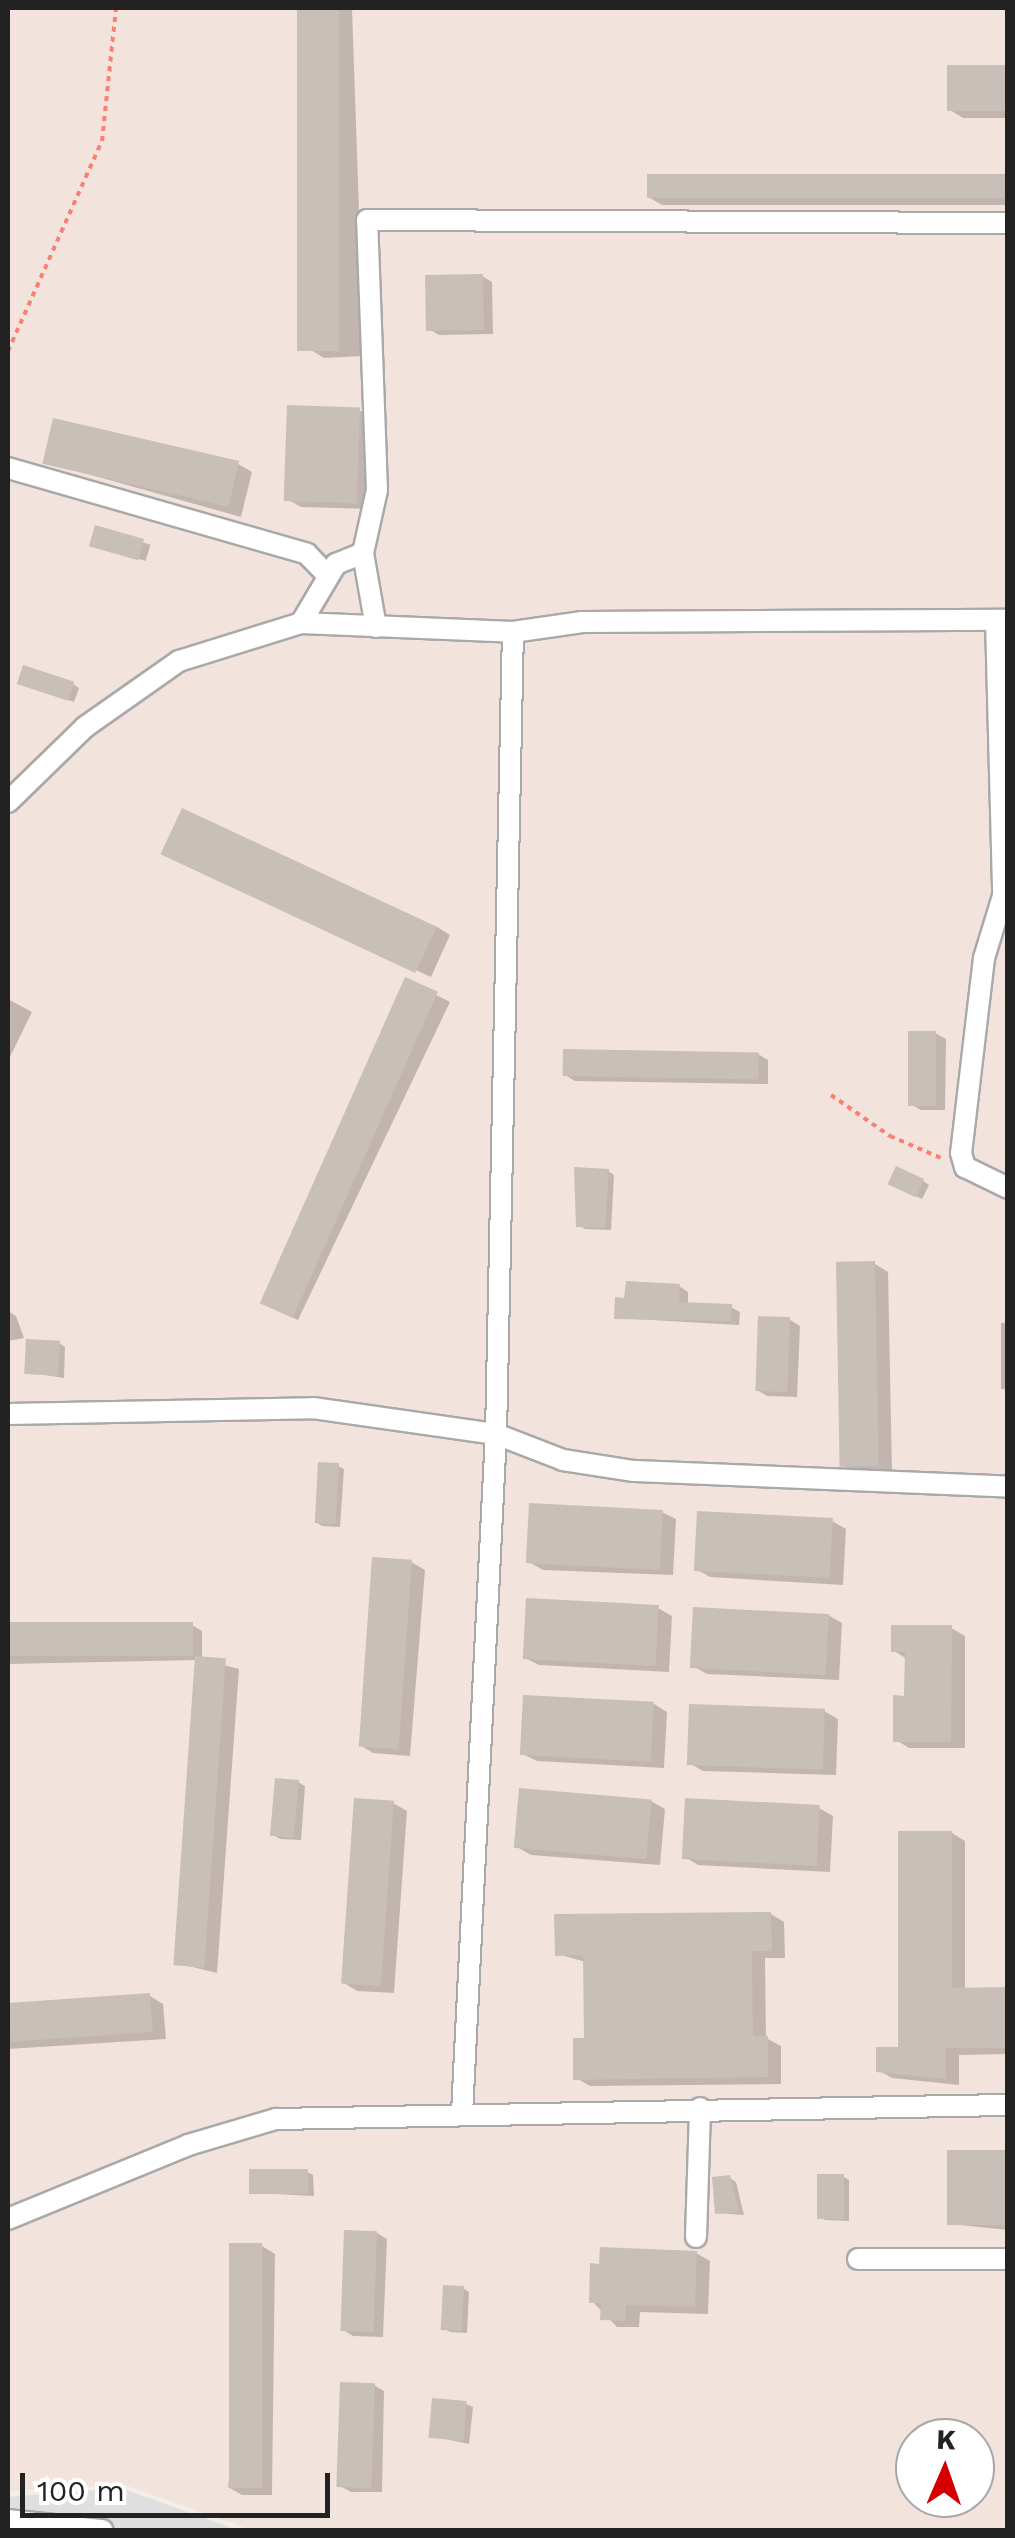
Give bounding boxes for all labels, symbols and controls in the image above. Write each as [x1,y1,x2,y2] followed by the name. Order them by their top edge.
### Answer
[895,2418,995,2518] north arrow
[936,2423,956,2456] text: K
[25,2453,335,2515] scale bar
[37,2473,125,2508] text: 100 m

